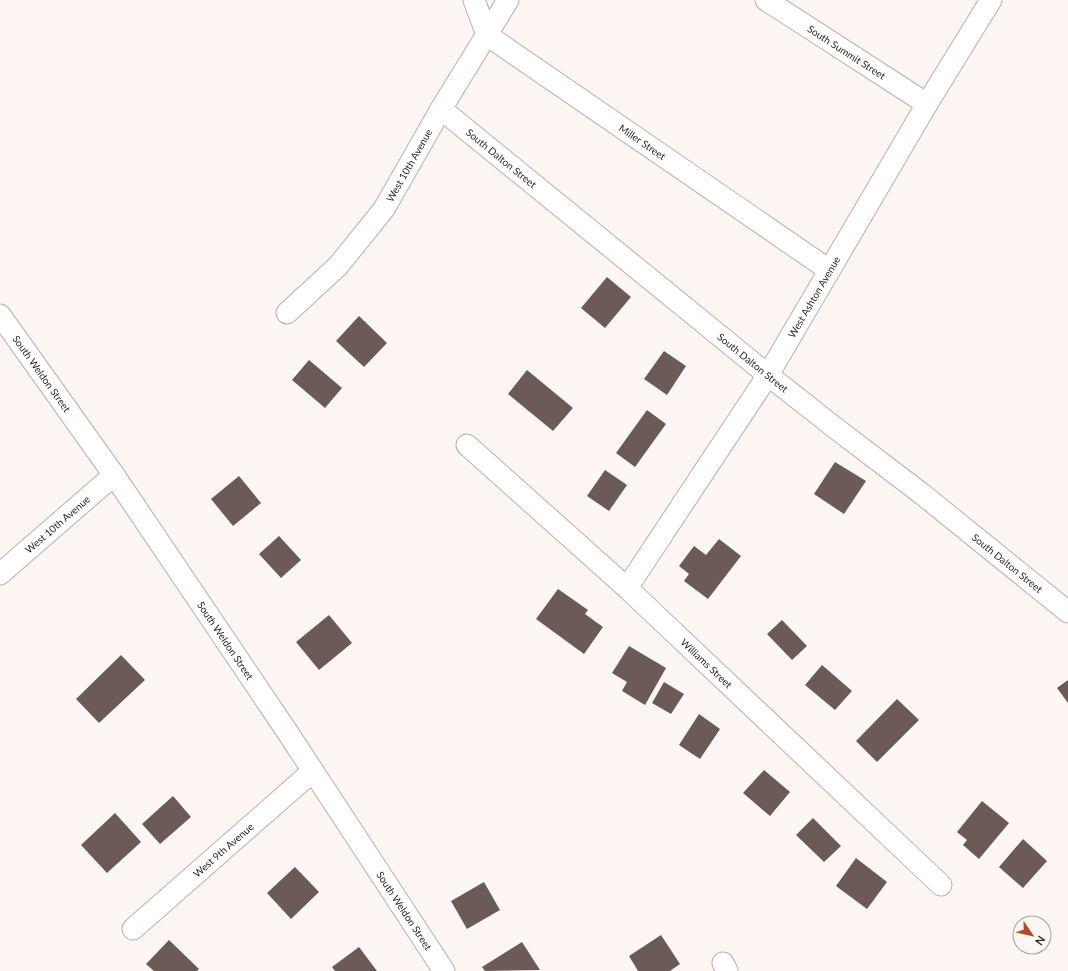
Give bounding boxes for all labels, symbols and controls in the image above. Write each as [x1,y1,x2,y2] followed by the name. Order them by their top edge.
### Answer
[805,22,888,82] street label: South Summit Street
[617,122,668,162] street label: Miller Street
[464,126,539,191] street label: South Dalton Street
[384,127,434,204] street label: West 10th Avenue
[785,254,842,340] street label: West Ashton Avenue
[715,331,791,395] street label: South Dalton Street
[10,333,73,415] street label: South Weldon Street
[23,493,92,556] street label: West 10th Avenue
[970,531,1045,595] street label: South Dalton Street
[195,599,256,682] street label: South Weldon Street
[678,636,735,691] street label: Williams Street
[191,820,256,879] street label: West 9th Avenue
[374,869,435,953] street label: South Weldon Street
[1012,915,1052,955] north arrow
[1033,934,1048,948] text: N

